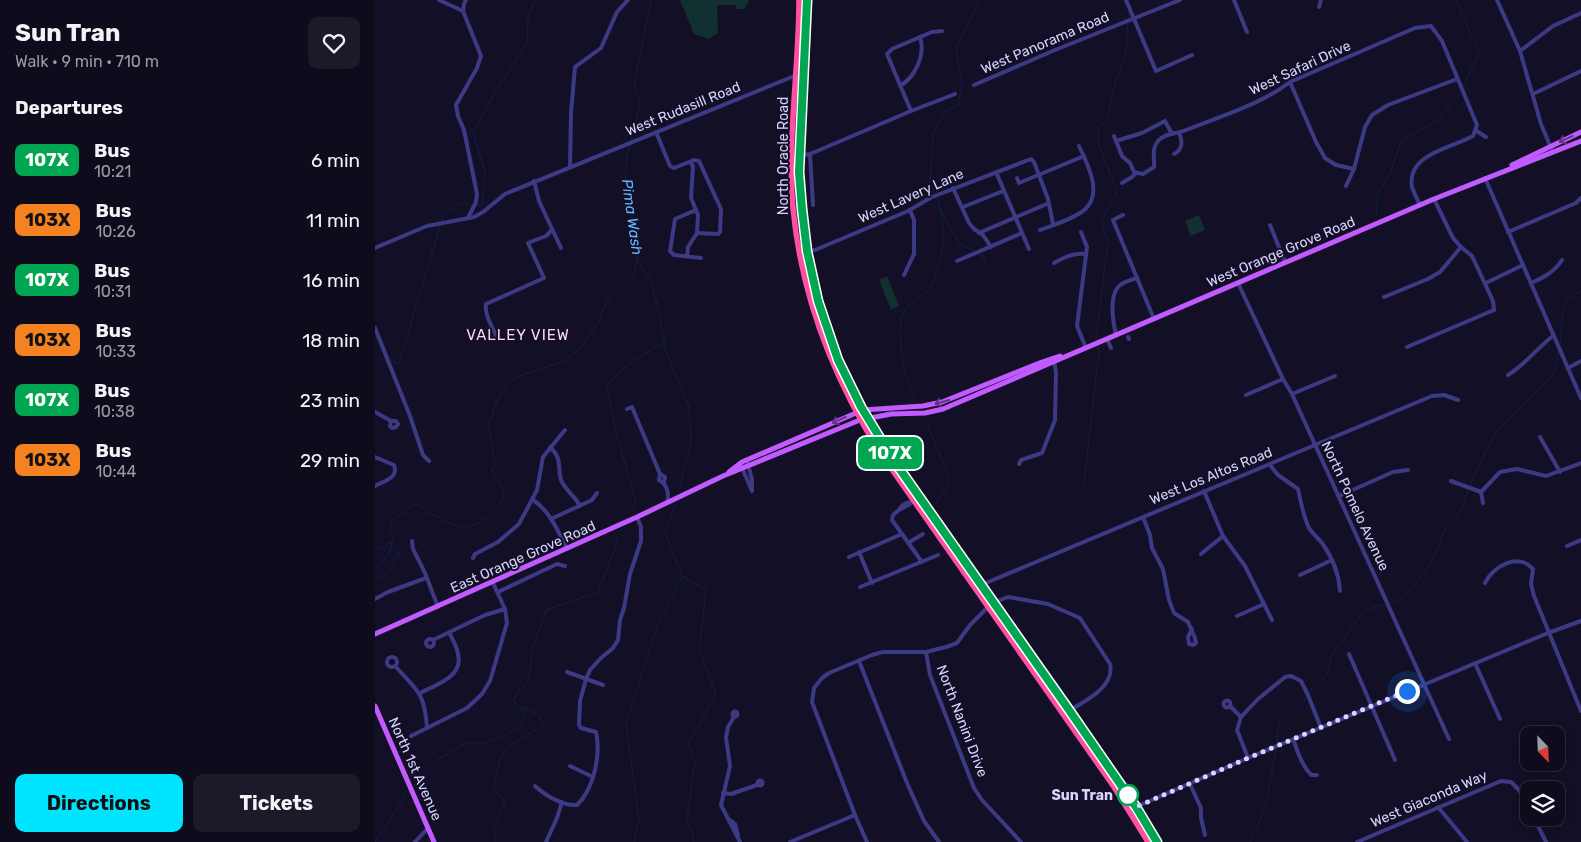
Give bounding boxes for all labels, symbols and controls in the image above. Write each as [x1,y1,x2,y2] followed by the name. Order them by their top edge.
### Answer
[978,8,1112,78] street label: West Panorama Road
[308,17,360,69] button: heart
[15,19,120,47] text: Sun Tran
[1247,37,1354,99] street label: West Safari Drive
[15,52,159,71] text: Walk · 9 min · 710 m
[623,78,743,140] street label: West Rudasill Road
[15,96,123,119] text: Departures
[775,97,792,215] street label: North Oracle Road
[1559,135,1574,144] one-way arrow
[94,139,130,162] text: Bus
[25,149,69,171] text: 107X
[311,149,360,172] text: 6 min
[94,162,131,181] text: 10:21
[856,165,967,227] street label: West Lavery Lane
[618,178,646,256] water label: Pima Wash
[95,199,132,222] text: Bus
[25,209,70,231] text: 103X
[306,209,360,232] text: 11 min
[1204,213,1358,291] street label: West Orange Grove Road
[95,222,136,241] text: 10:26
[94,259,130,282] text: Bus
[25,269,69,291] text: 107X
[303,269,360,292] text: 16 min
[94,282,131,301] text: 10:31
[95,319,132,342] text: Bus
[466,326,570,344] district label: VALLEY VIEW
[25,329,70,351] text: 103X
[302,329,360,352] text: 18 min
[95,342,136,361] text: 10:33
[94,379,130,402] text: Bus
[25,389,69,411] text: 107X
[300,389,360,412] text: 23 min
[934,397,950,407] one-way arrow
[94,402,135,421] text: 10:38
[832,416,847,426] one-way arrow
[855,437,925,469] line badge: 107X
[1317,438,1393,574] street label: North Pomelo Avenue
[95,439,132,462] text: Bus
[868,442,912,464] text: 107X
[1147,444,1275,508] street label: West Los Altos Road
[25,449,70,471] text: 103X
[300,449,360,472] text: 29 min
[95,462,136,481] text: 10:44
[448,517,598,597] street label: East Orange Grove Road
[933,662,991,780] street label: North Nanini Drive
[1395,679,1420,704] your location
[385,715,445,823] street label: North 1st Avenue
[1520,726,1565,771] north arrow
[1520,726,1565,826] map controls
[1368,767,1490,831] street label: West Giaconda Way
[15,774,183,832] button: Directions
[193,774,360,832] button: Tickets
[1520,781,1565,826] button: layers
[1117,784,1139,806] marker: Sun Tran
[1051,787,1113,804] place label: Sun Tran

